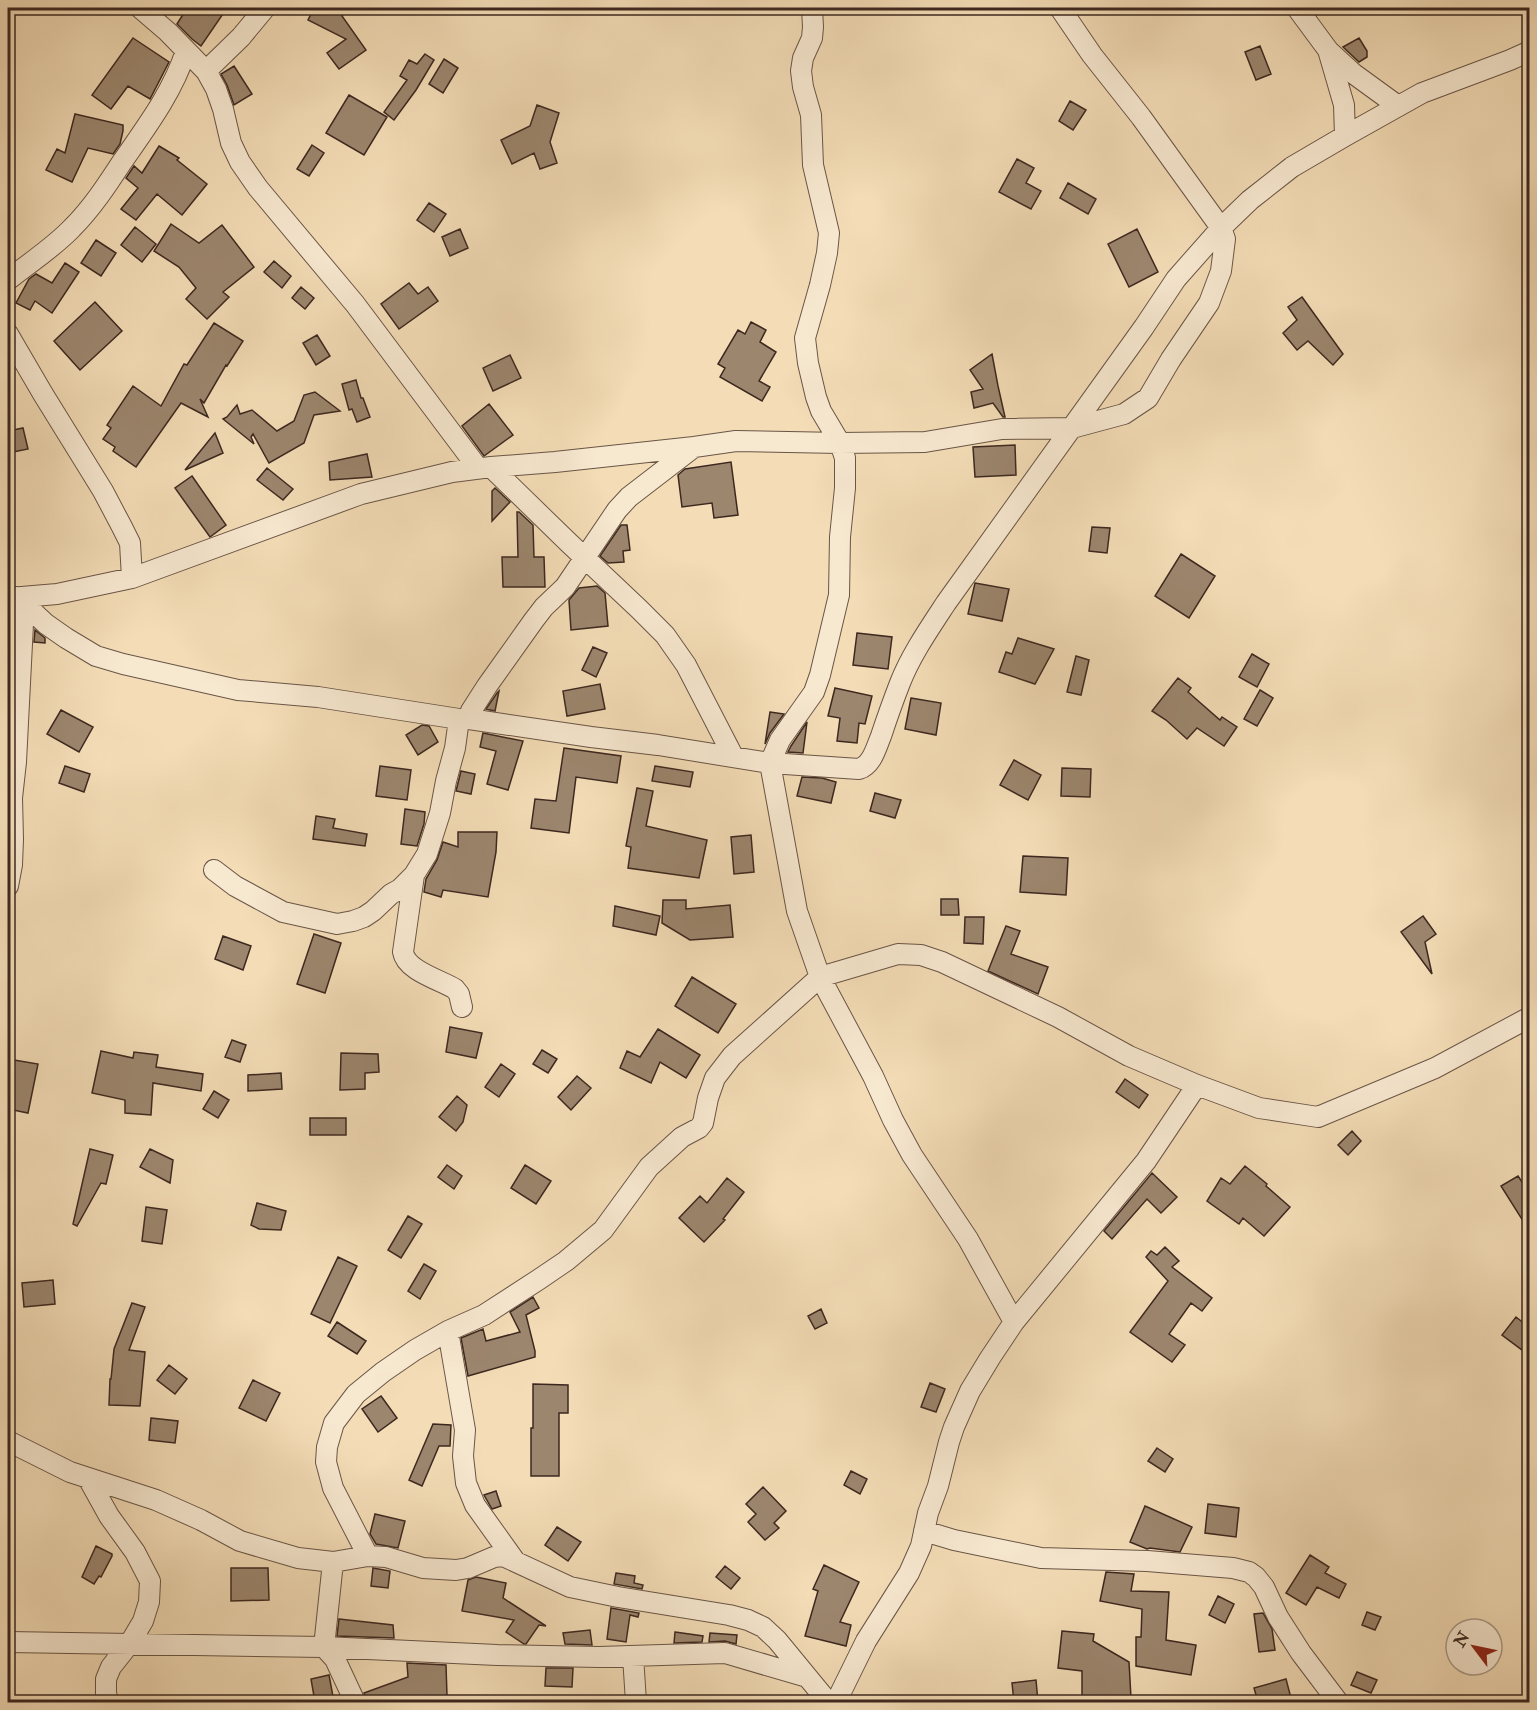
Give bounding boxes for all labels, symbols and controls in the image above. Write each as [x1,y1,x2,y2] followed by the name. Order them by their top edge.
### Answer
[1444,1617,1504,1677] north arrow
[1449,1628,1475,1652] text: N

